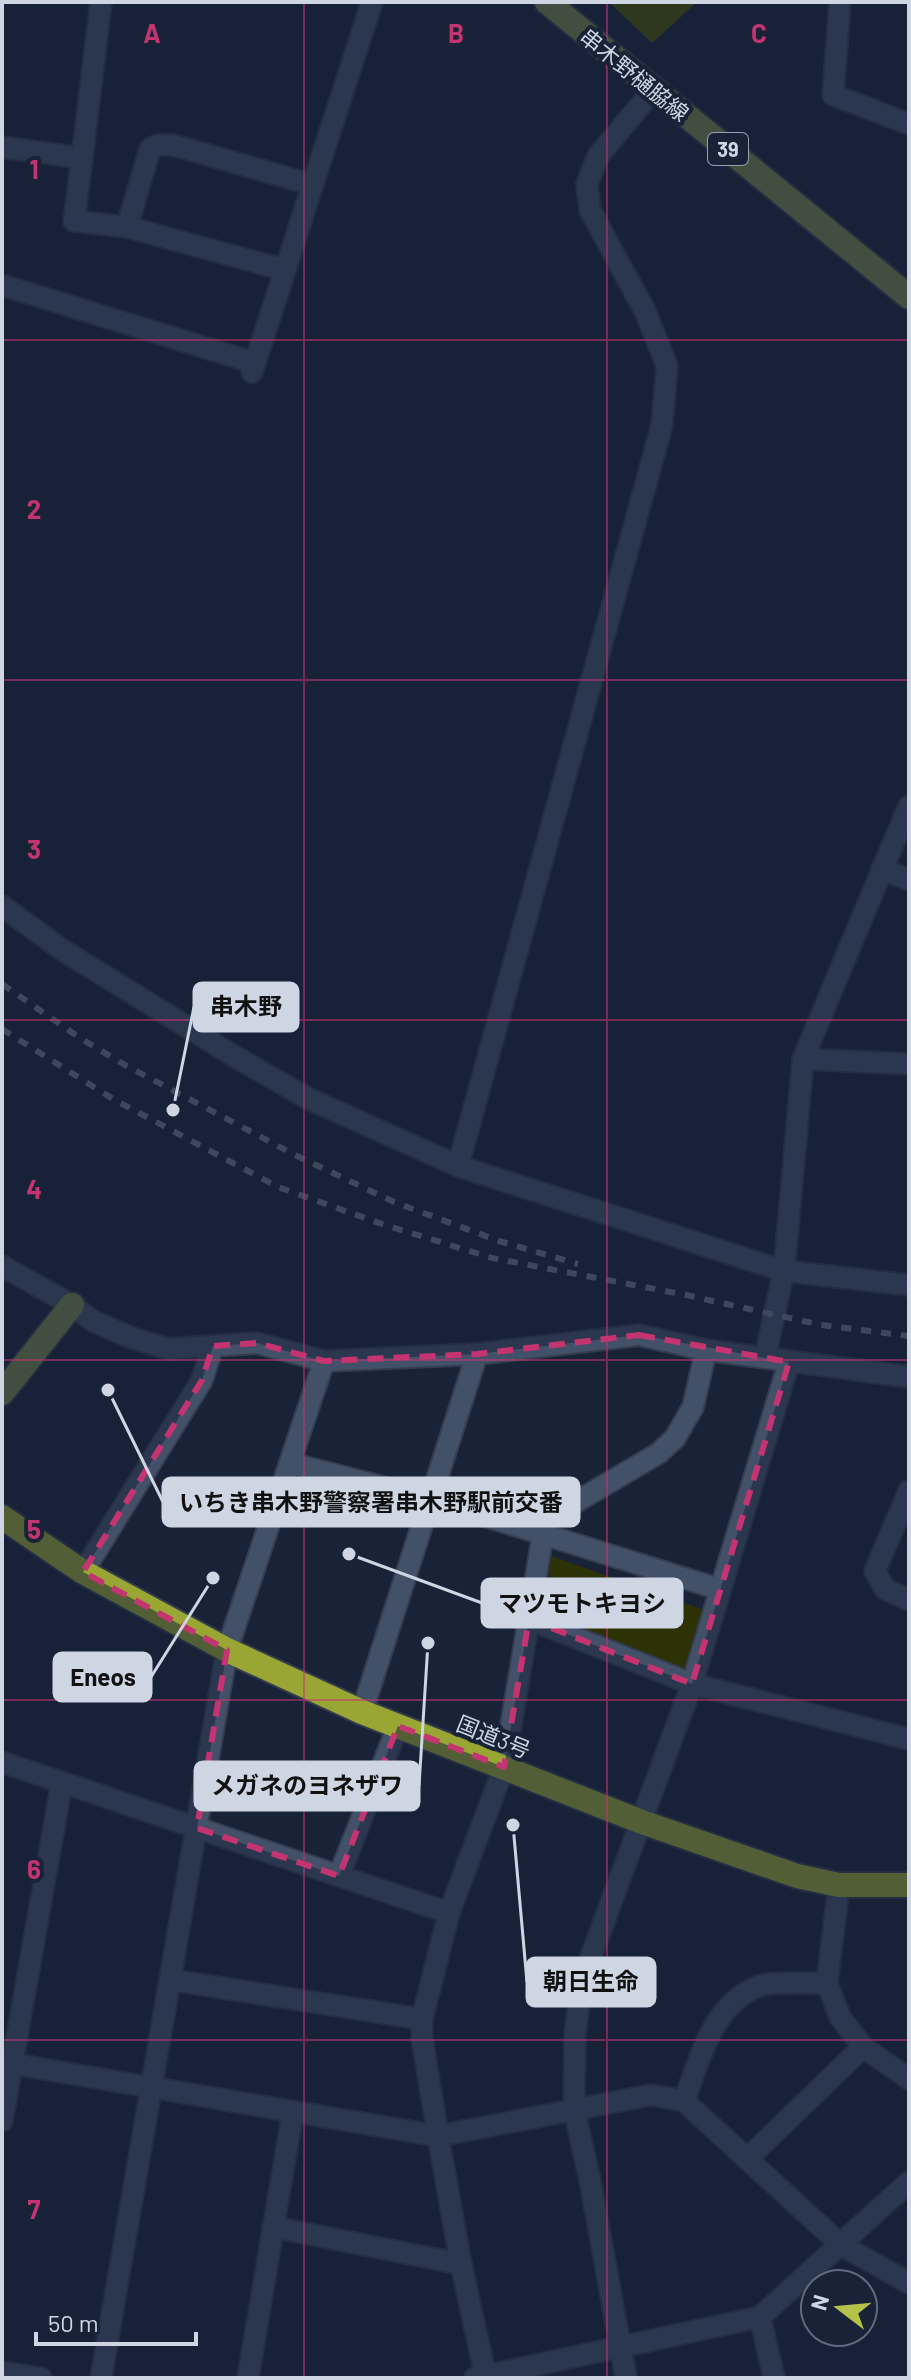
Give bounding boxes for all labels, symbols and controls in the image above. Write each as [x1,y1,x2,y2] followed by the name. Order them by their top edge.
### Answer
[143,17,161,48] text: A
[448,17,464,48] text: B
[751,17,767,48] text: C
[576,22,694,126] street label: 串木野樋脇線
[708,133,748,165] road number: 39
[29,153,39,184] text: 1
[27,493,41,524] text: 2
[27,833,41,864] text: 3
[194,983,298,1031] callout: 串木野
[210,991,282,1020] text: 串木野
[26,1173,42,1204] text: 4
[163,1478,579,1526] callout: いちき串木野警察署串木野駅前交番
[179,1487,563,1516] text: いちき串木野警察署串木野駅前交番
[27,1513,41,1544] text: 5
[482,1579,682,1627] callout: マツモトキヨシ
[498,1588,666,1617] text: マツモトキヨシ
[54,1653,151,1701] callout: Eneos
[70,1662,136,1691] text: Eneos
[453,1709,535,1763] street label: 国道3号
[195,1762,419,1810] callout: メガネのヨネザワ
[211,1770,403,1799] text: メガネのヨネザワ
[27,1853,41,1884] text: 6
[527,1958,655,2006] callout: 朝日生命
[543,1966,639,1995] text: 朝日生命
[28,2193,41,2224] text: 7
[799,2268,879,2348] north arrow
[804,2292,833,2313] text: N
[36,2296,196,2346] scale bar
[48,2308,99,2337] text: 50 m

